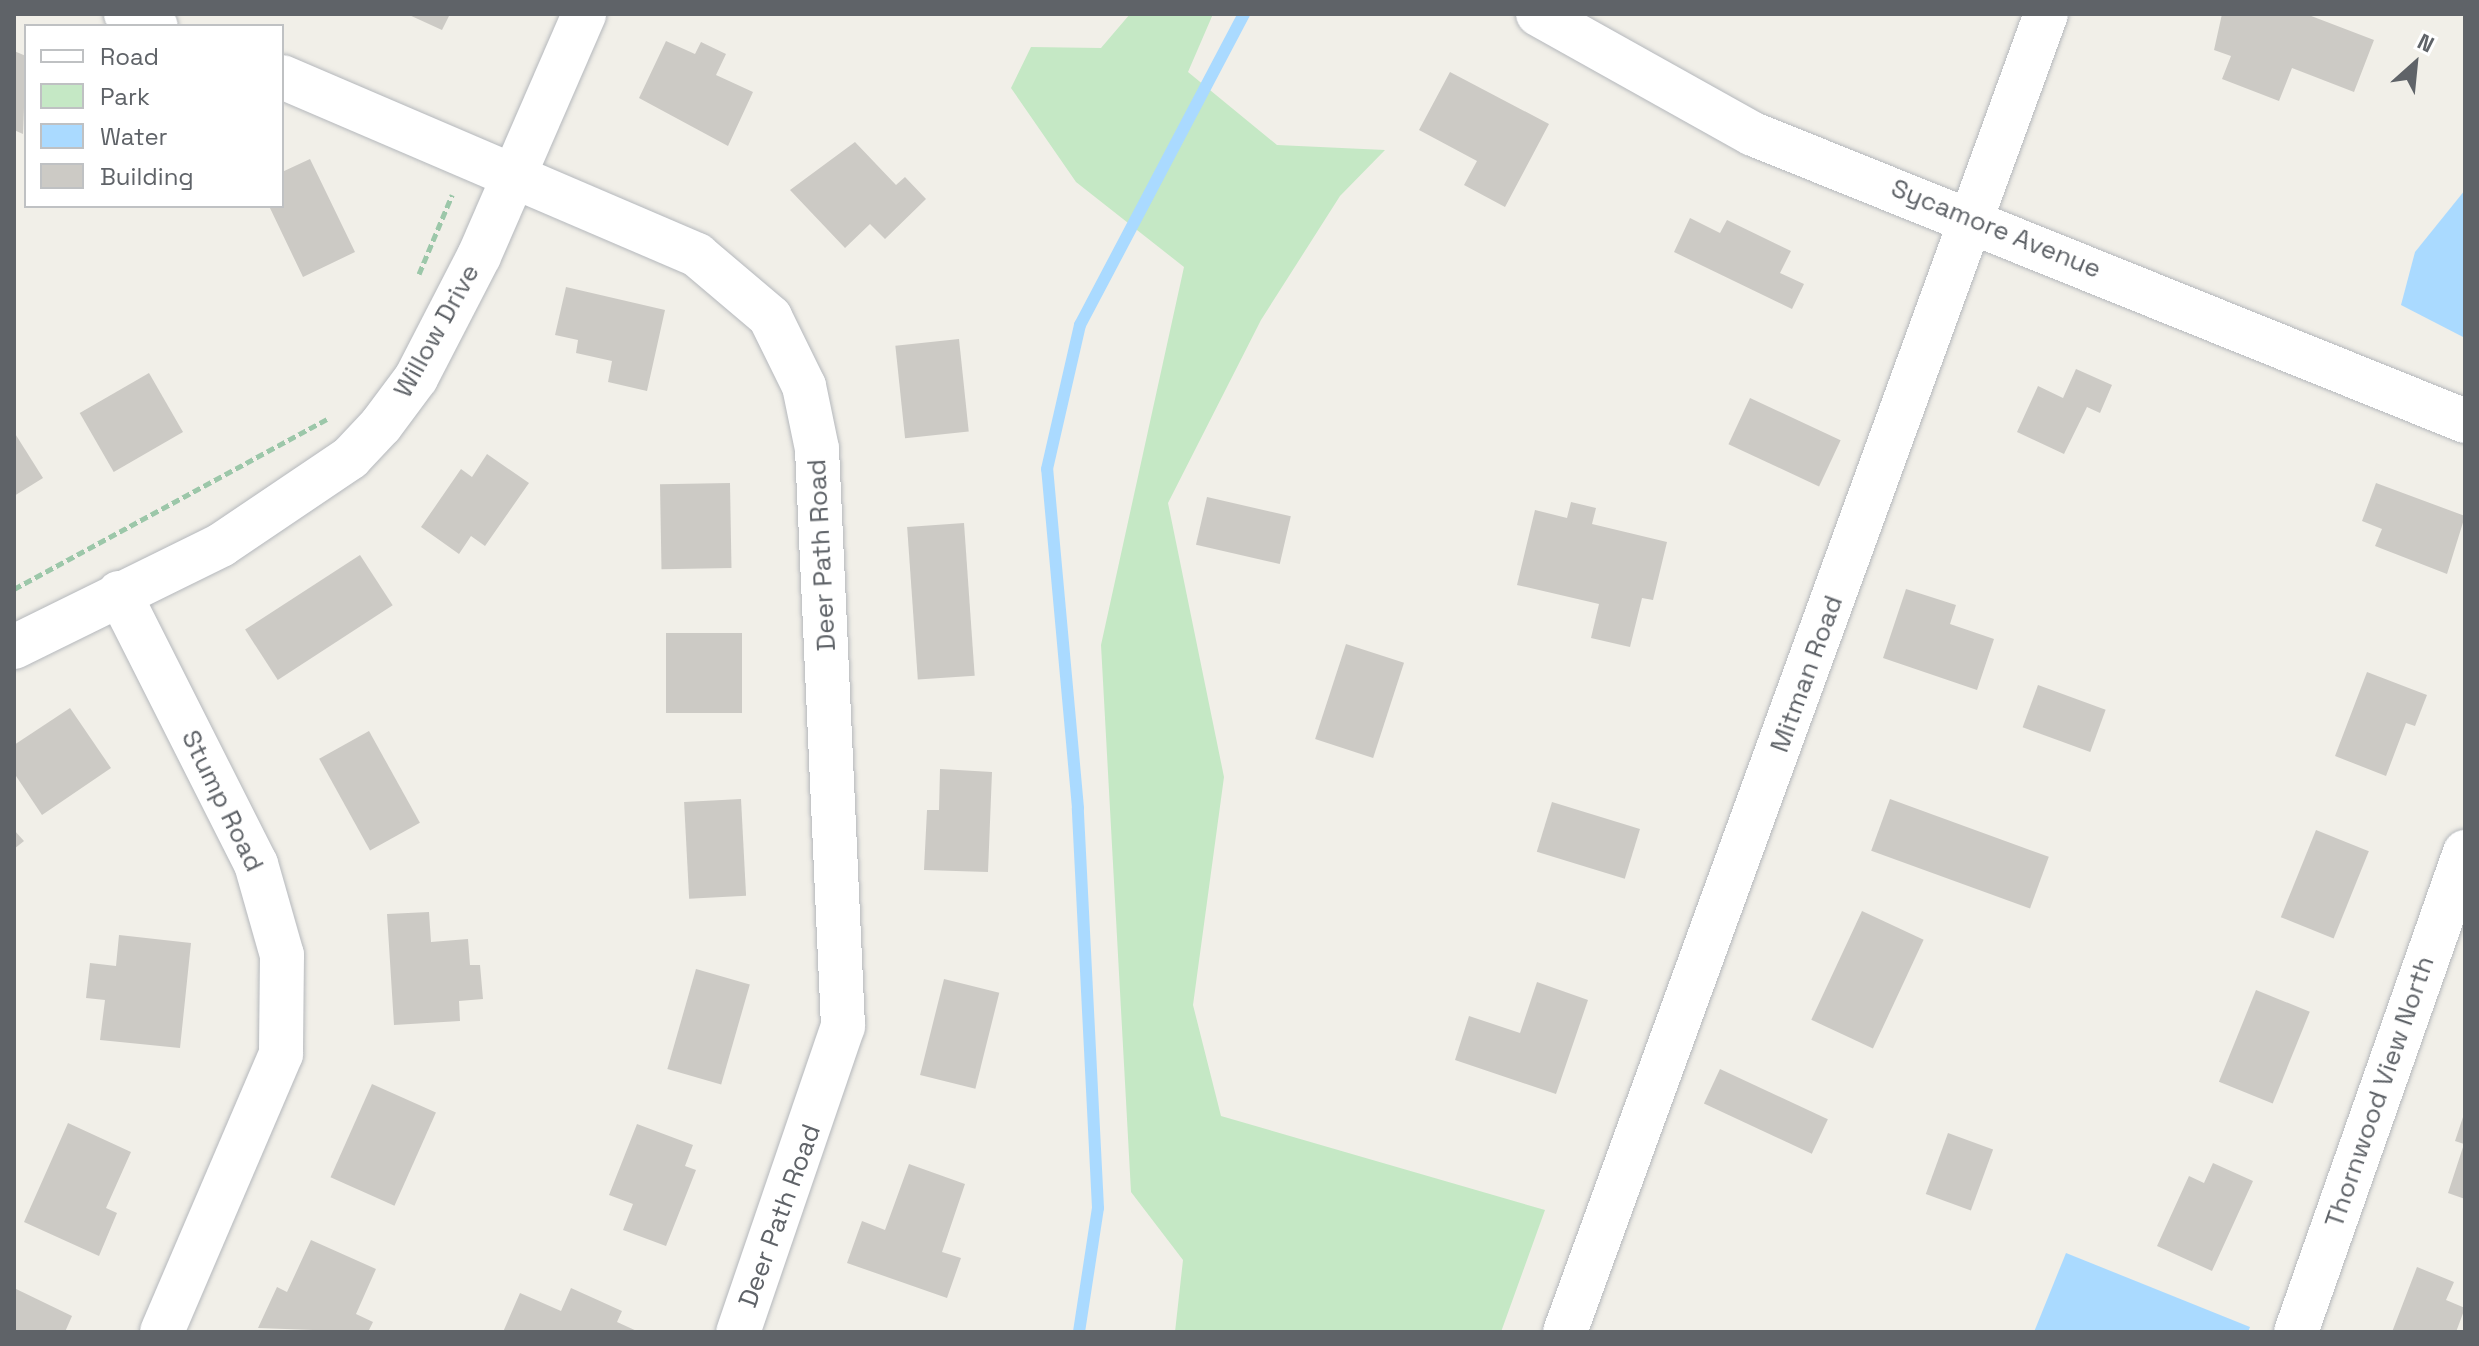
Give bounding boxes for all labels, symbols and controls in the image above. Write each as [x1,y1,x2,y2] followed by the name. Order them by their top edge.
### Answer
[24,24,284,208] legend
[2375,24,2455,104] north arrow
[2413,27,2439,58] text: N
[100,41,159,72] text: Road
[100,81,150,112] text: Park
[100,121,168,152] text: Water
[100,161,194,192] text: Building
[1886,173,2106,285] street label: Sycamore Avenue
[388,259,486,403] street label: Willow Drive
[801,458,843,652] street label: Deer Path Road
[1764,591,1850,757] street label: Mitman Road
[174,725,270,877] street label: Stump Road
[2319,952,2441,1232] street label: Thornwood View North
[732,1120,828,1312] street label: Deer Path Road

